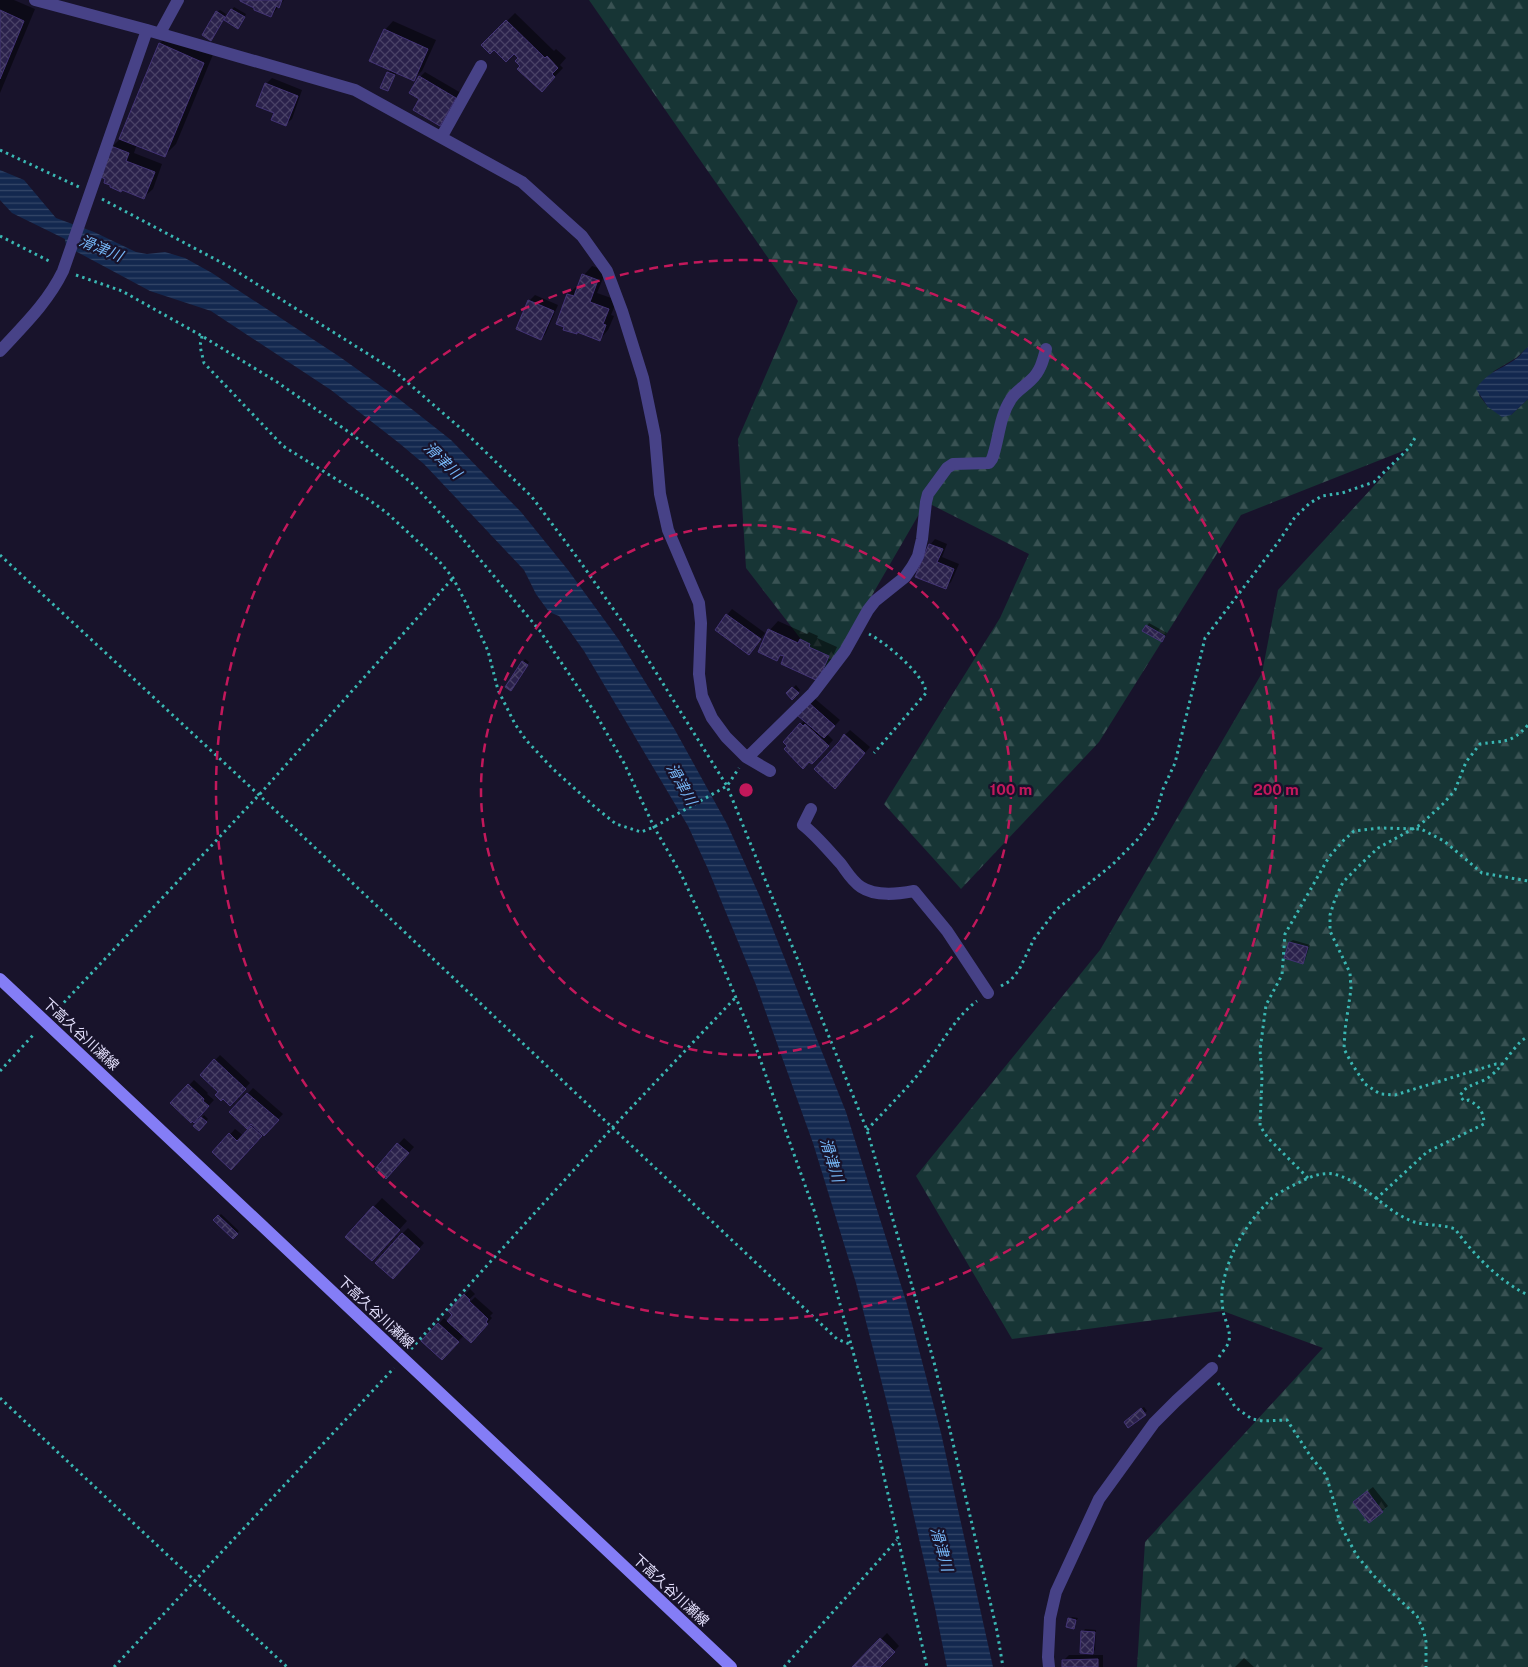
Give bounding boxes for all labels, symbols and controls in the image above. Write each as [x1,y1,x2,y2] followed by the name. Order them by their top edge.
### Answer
[77,232,127,265] water label: 滑津川
[421,438,467,483] water label: 滑津川
[664,760,701,810] water label: 滑津川
[737,781,755,799] centre of rings
[990,781,1032,798] text: 100 m
[1253,781,1299,798] text: 200 m
[40,995,122,1073] street label: 下高久谷川瀬線
[817,1136,847,1186] water label: 滑津川
[335,1273,417,1351] street label: 下高久谷川瀬線
[928,1525,957,1575] water label: 滑津川
[630,1551,712,1629] street label: 下高久谷川瀬線

